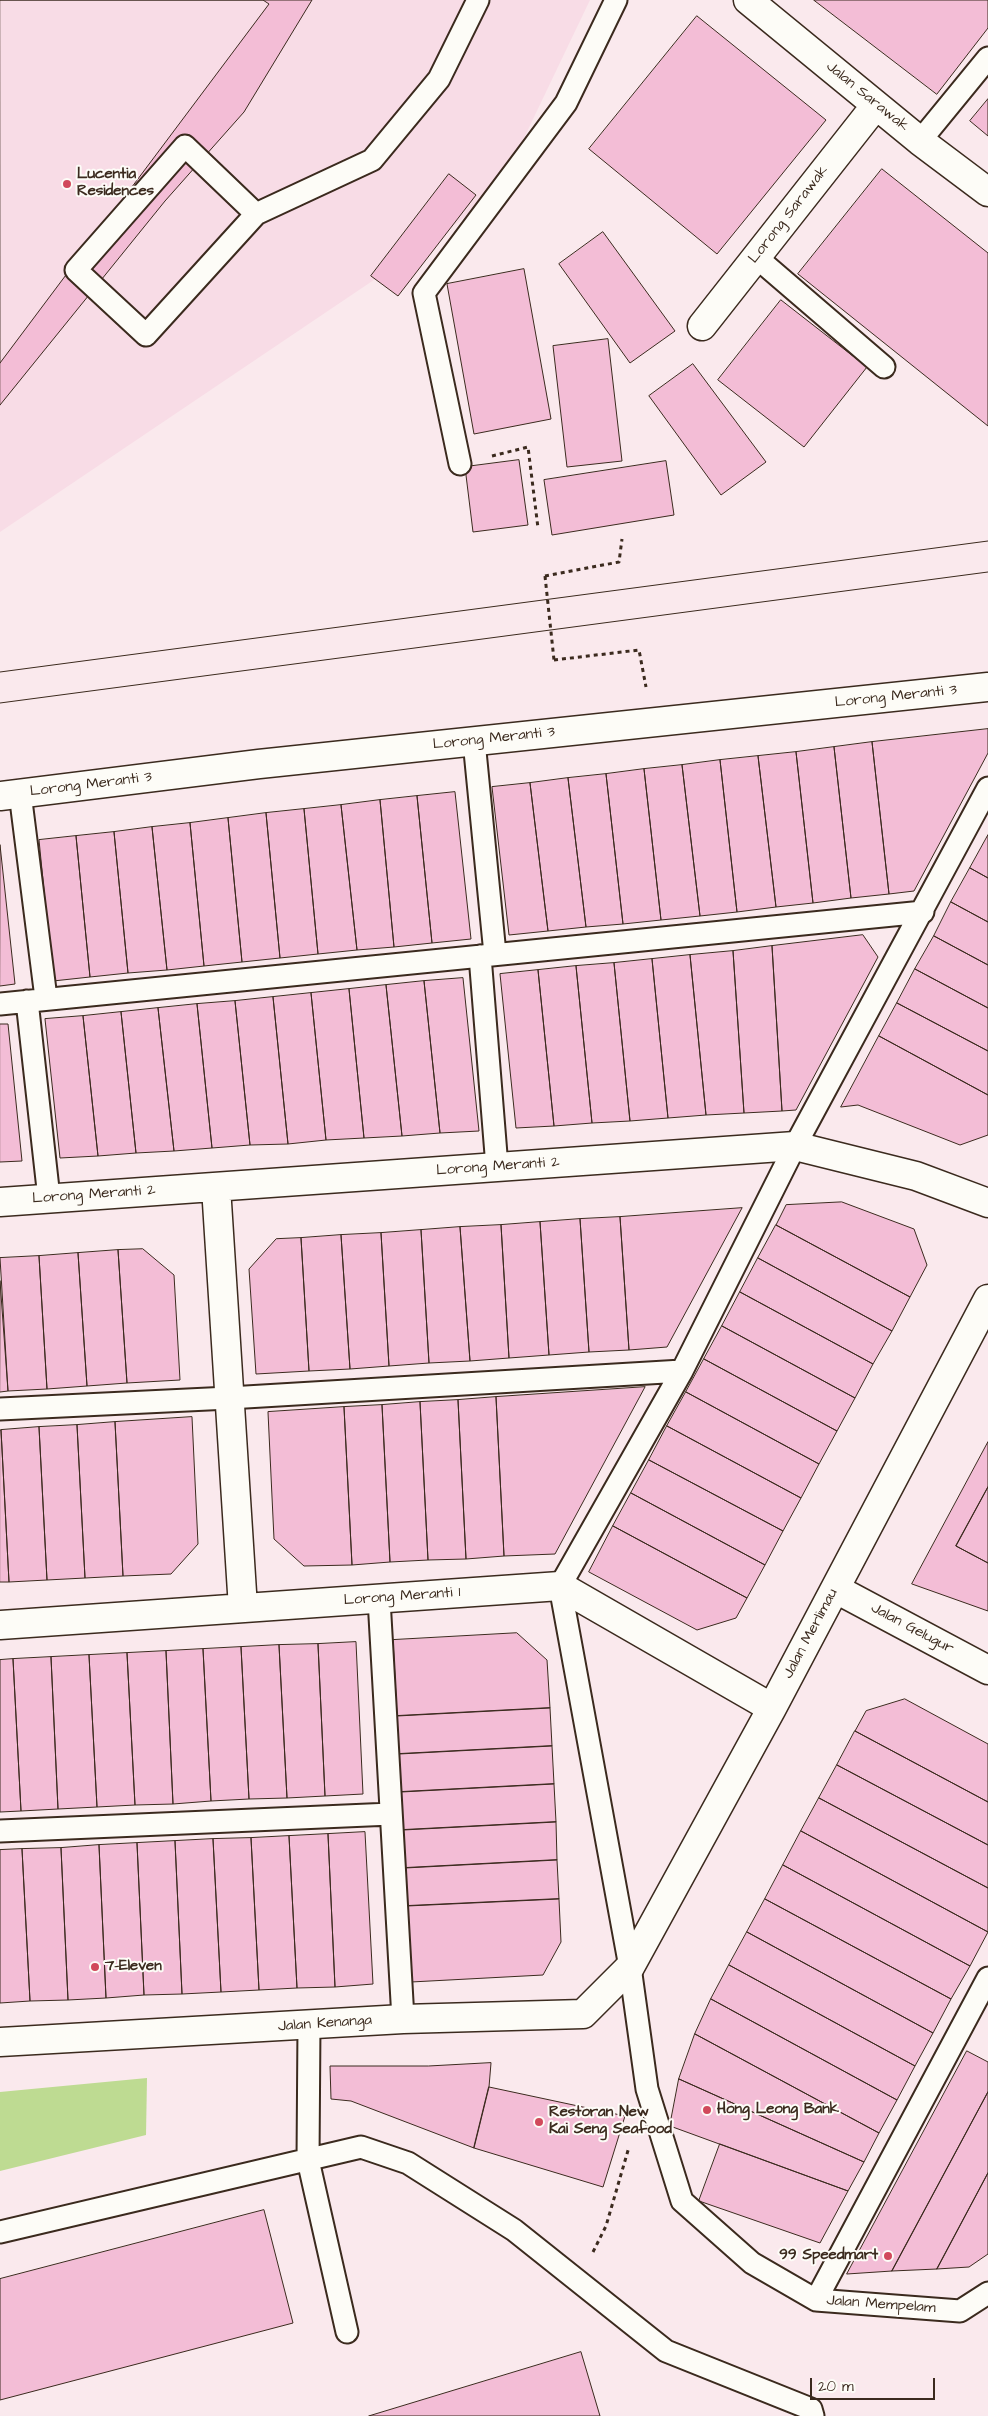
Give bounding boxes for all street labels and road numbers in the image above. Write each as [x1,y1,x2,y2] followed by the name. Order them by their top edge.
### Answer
[822,58,912,136] street label: Jalan Sarawak
[745,163,833,267] street label: Lorong Sarawak
[834,682,958,712] street label: Lorong Meranti 3
[432,724,556,754] street label: Lorong Meranti 3
[29,769,153,801] street label: Lorong Meranti 3
[436,1154,560,1180] street label: Lorong Meranti 2
[32,1182,156,1208] street label: Lorong Meranti 2
[343,1584,461,1610] street label: Lorong Meranti 1
[780,1586,842,1682] street label: Jalan Merlimau
[868,1600,956,1658] street label: Jalan Gelugur
[277,2012,373,2036] street label: Jalan Kenanga
[826,2292,936,2318] street label: Jalan Mempelam

